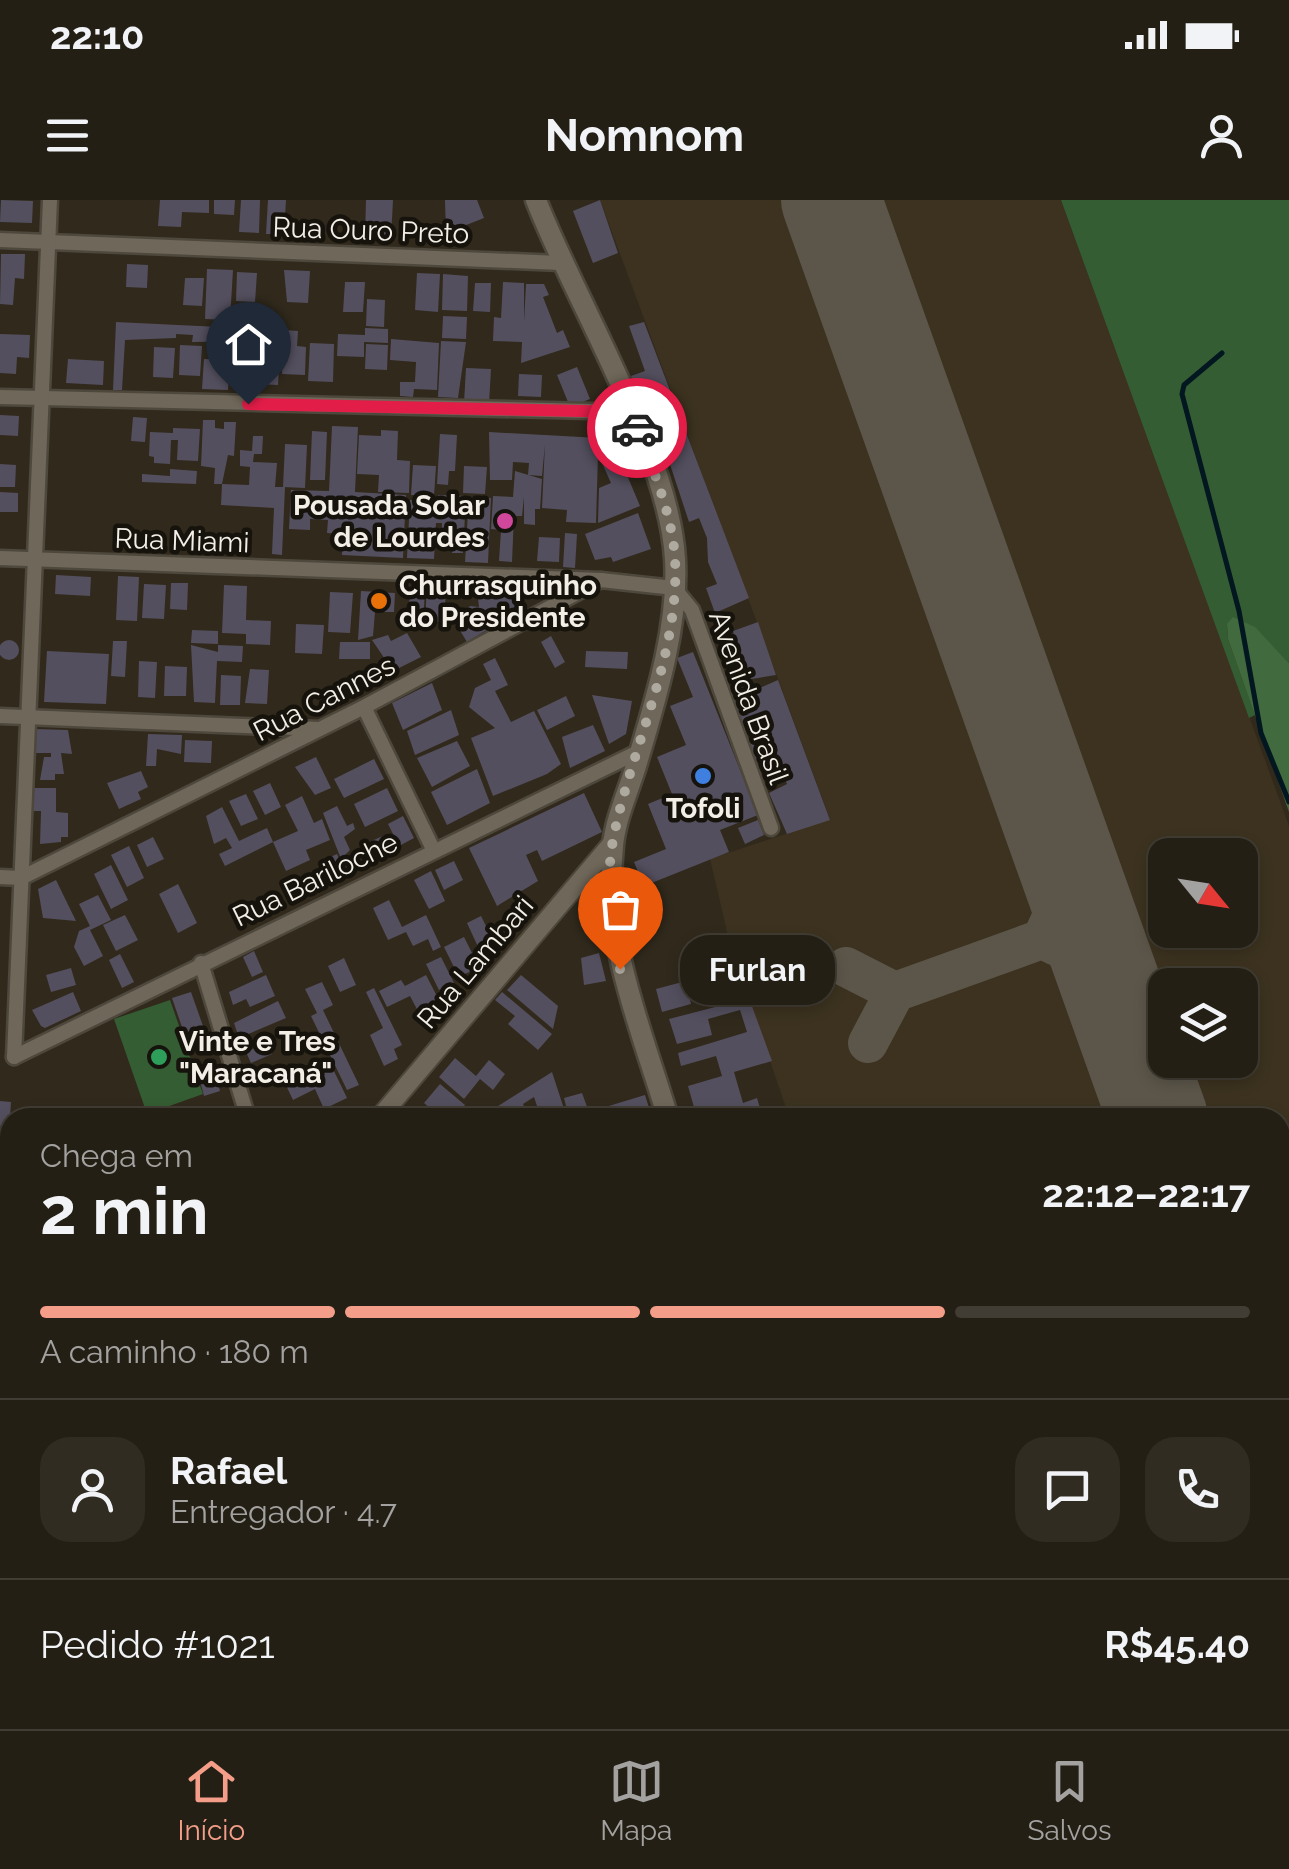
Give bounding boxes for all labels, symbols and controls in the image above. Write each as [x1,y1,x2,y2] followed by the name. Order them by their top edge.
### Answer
[50,13,144,58] text: 22:10
[40,108,95,163] icon: menu
[1194,108,1249,163] icon: person
[545,109,744,162] text: Nomnom
[272,211,470,250] street label: Rua Ouro Preto
[206,302,291,405] pin
[221,317,276,372] icon: home
[587,378,687,478] courier
[610,401,665,456] icon: car
[293,489,485,554] place label: Pousada Solar de Lourdes
[494,510,516,532] marker: Pousada Solar de Lourdes
[114,522,250,559] street label: Rua Miami
[399,569,597,634] place label: Churrasquinho do Presidente
[368,590,390,612] marker: Churrasquinho do Presidente
[702,606,795,789] street label: Avenida Brasil
[248,649,400,748] street label: Rua Cannes
[692,765,714,787] marker: Tofoli
[666,792,740,825] place label: Tofoli
[227,825,403,934] street label: Rua Bariloche
[1148,838,1258,948] north arrow
[1148,838,1258,1078] map controls
[578,867,663,970] pin
[593,882,648,937] icon: bag
[410,889,540,1035] street label: Rua Lambari
[680,934,835,1004] callout: Furlan
[709,951,806,988] text: Furlan
[1148,968,1258,1078] button: layers
[179,1025,336,1090] place label: Vinte e Tres "Maracaná"
[148,1046,170,1068] marker: Vinte e Tres "Maracaná"
[40,1137,193,1174] text: Chega em
[1042,1171,1250,1216] text: 22:12–22:17
[40,1173,209,1249] text: 2 min
[40,1333,309,1370] text: A caminho · 180 m
[40,1437,145,1542] button: person
[1015,1437,1120,1542] button: chat
[1145,1437,1250,1542] button: phone
[170,1448,287,1493] text: Rafael
[170,1493,397,1530] text: Entregador · 4.7
[40,1622,275,1667] text: Pedido #1021
[1104,1622,1250,1667] text: R$45.40
[178,1754,245,1847] tab: Início
[600,1754,672,1847] tab: Mapa
[1027,1754,1111,1847] tab: Salvos

